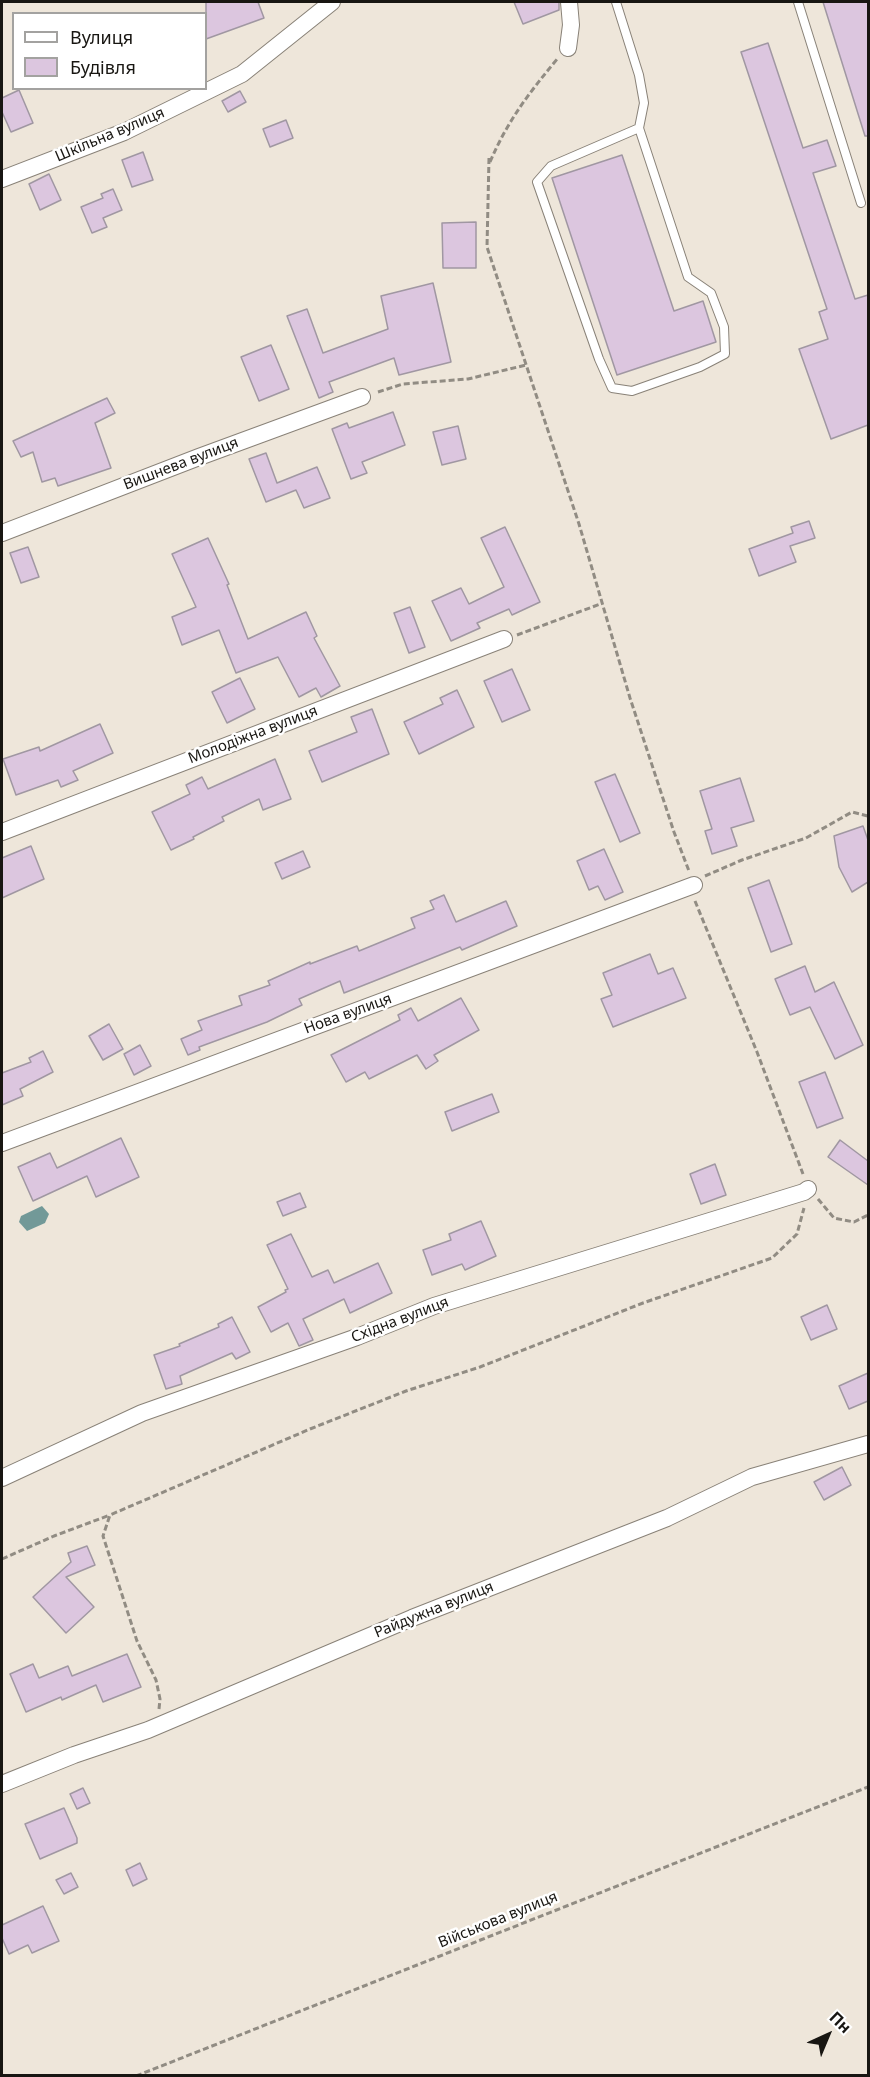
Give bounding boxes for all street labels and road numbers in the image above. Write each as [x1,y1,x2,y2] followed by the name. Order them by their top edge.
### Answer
[53,104,167,166] street label: Шкільна вулиця
[121,434,241,494] street label: Вишнева вулиця
[186,702,320,768] street label: Молодіжна вулиця
[302,990,394,1038] street label: Нова вулиця
[349,1293,451,1347] street label: Східна вулиця
[372,1578,496,1642] street label: Райдужна вулиця
[436,1888,560,1952] street label: Військова вулиця

